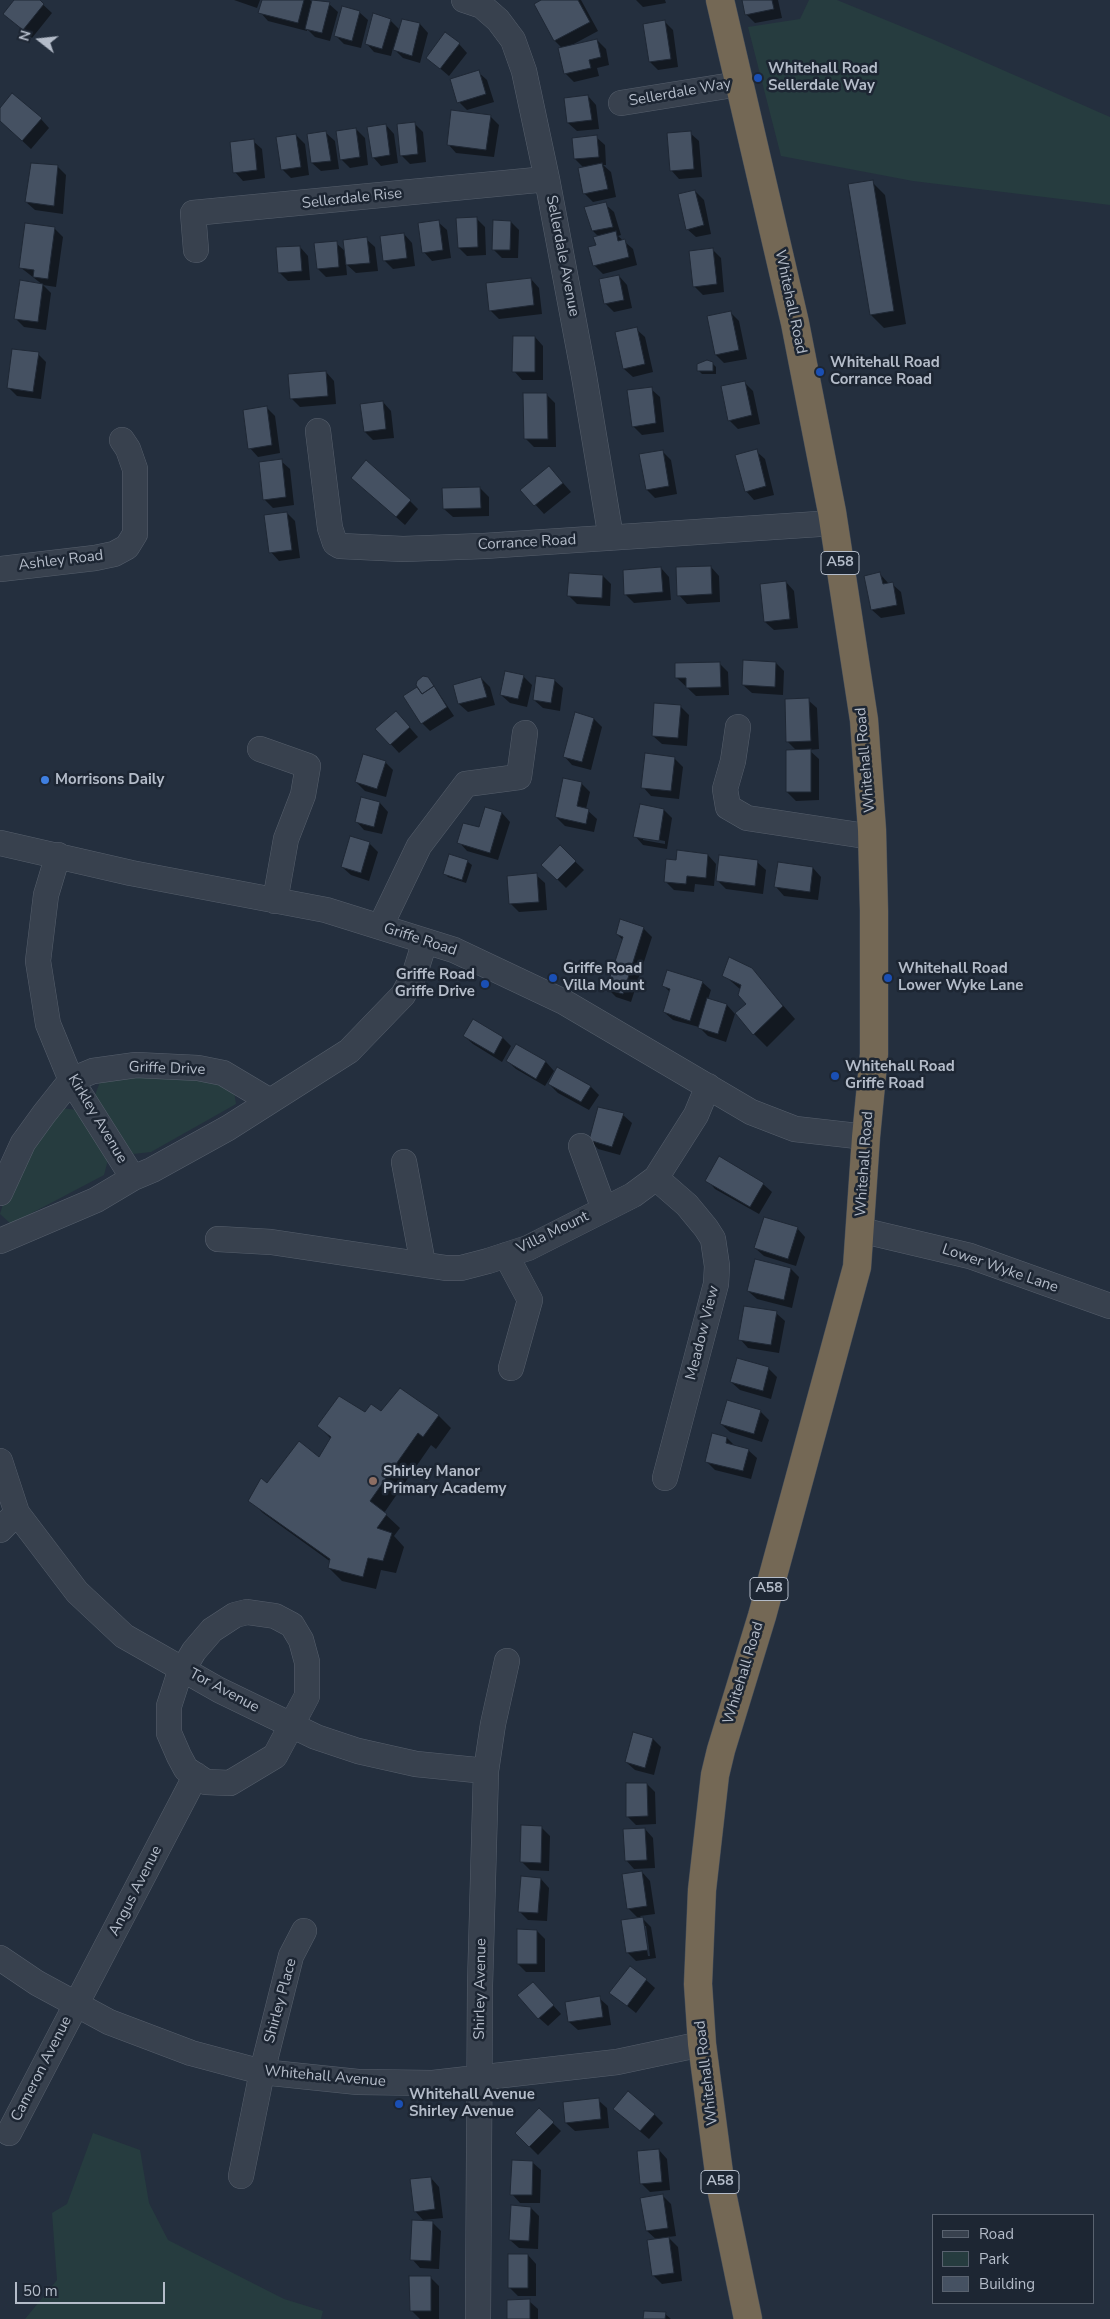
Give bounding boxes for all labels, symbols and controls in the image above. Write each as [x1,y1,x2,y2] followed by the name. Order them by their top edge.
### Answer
[15,15,65,65] north arrow
[15,28,36,43] text: N
[768,60,878,95] place label: Whitehall Road Sellerdale Way
[752,72,764,84] marker: Whitehall Road Sellerdale Way
[628,75,732,111] street label: Sellerdale Way
[301,185,403,213] street label: Sellerdale Rise
[541,194,583,318] street label: Sellerdale Avenue
[770,248,810,356] street label: Whitehall Road
[830,354,940,389] place label: Whitehall Road Corrance Road
[814,366,826,378] marker: Whitehall Road Corrance Road
[477,531,577,555] street label: Corrance Road
[18,547,104,575] street label: Ashley Road
[821,552,859,574] road number: A58
[852,707,880,813] street label: Whitehall Road
[55,771,164,789] place label: Morrisons Daily
[39,774,51,786] marker: Morrisons Daily
[381,920,459,960] street label: Griffe Road
[563,960,644,995] place label: Griffe Road Villa Mount
[898,960,1023,995] place label: Whitehall Road Lower Wyke Lane
[395,966,475,1001] place label: Griffe Road Griffe Drive
[547,972,559,984] marker: Griffe Road Villa Mount
[882,972,894,984] marker: Whitehall Road Lower Wyke Lane
[479,978,491,990] marker: Griffe Road Griffe Drive
[845,1058,955,1093] place label: Whitehall Road Griffe Road
[128,1059,206,1079] street label: Griffe Drive
[829,1070,841,1082] marker: Whitehall Road Griffe Road
[63,1071,131,1167] street label: Kirkley Avenue
[852,1111,878,1217] street label: Whitehall Road
[514,1208,592,1258] street label: Villa Mount
[940,1241,1060,1297] street label: Lower Wyke Lane
[683,1284,723,1382] street label: Meadow View
[383,1463,506,1498] place label: Shirley Manor Primary Academy
[367,1475,379,1487] marker: Shirley Manor Primary Academy
[750,1578,788,1600] road number: A58
[720,1620,768,1726] street label: Whitehall Road
[186,1665,262,1717] street label: Tor Avenue
[106,1843,166,1939] street label: Angus Avenue
[471,1938,491,2040] street label: Shirley Avenue
[261,1957,301,2045] street label: Shirley Place
[8,2013,76,2125] street label: Cameron Avenue
[692,2019,722,2127] street label: Whitehall Road
[263,2063,387,2091] street label: Whitehall Avenue
[409,2086,535,2121] place label: Whitehall Avenue Shirley Avenue
[393,2098,405,2110] marker: Whitehall Avenue Shirley Avenue
[701,2170,739,2194] road number: A58
[932,2214,1095,2304] legend
[979,2224,1014,2244] text: Road
[979,2249,1009,2269] text: Park
[18,2272,168,2304] scale bar
[979,2274,1035,2294] text: Building
[23,2281,58,2301] text: 50 m

